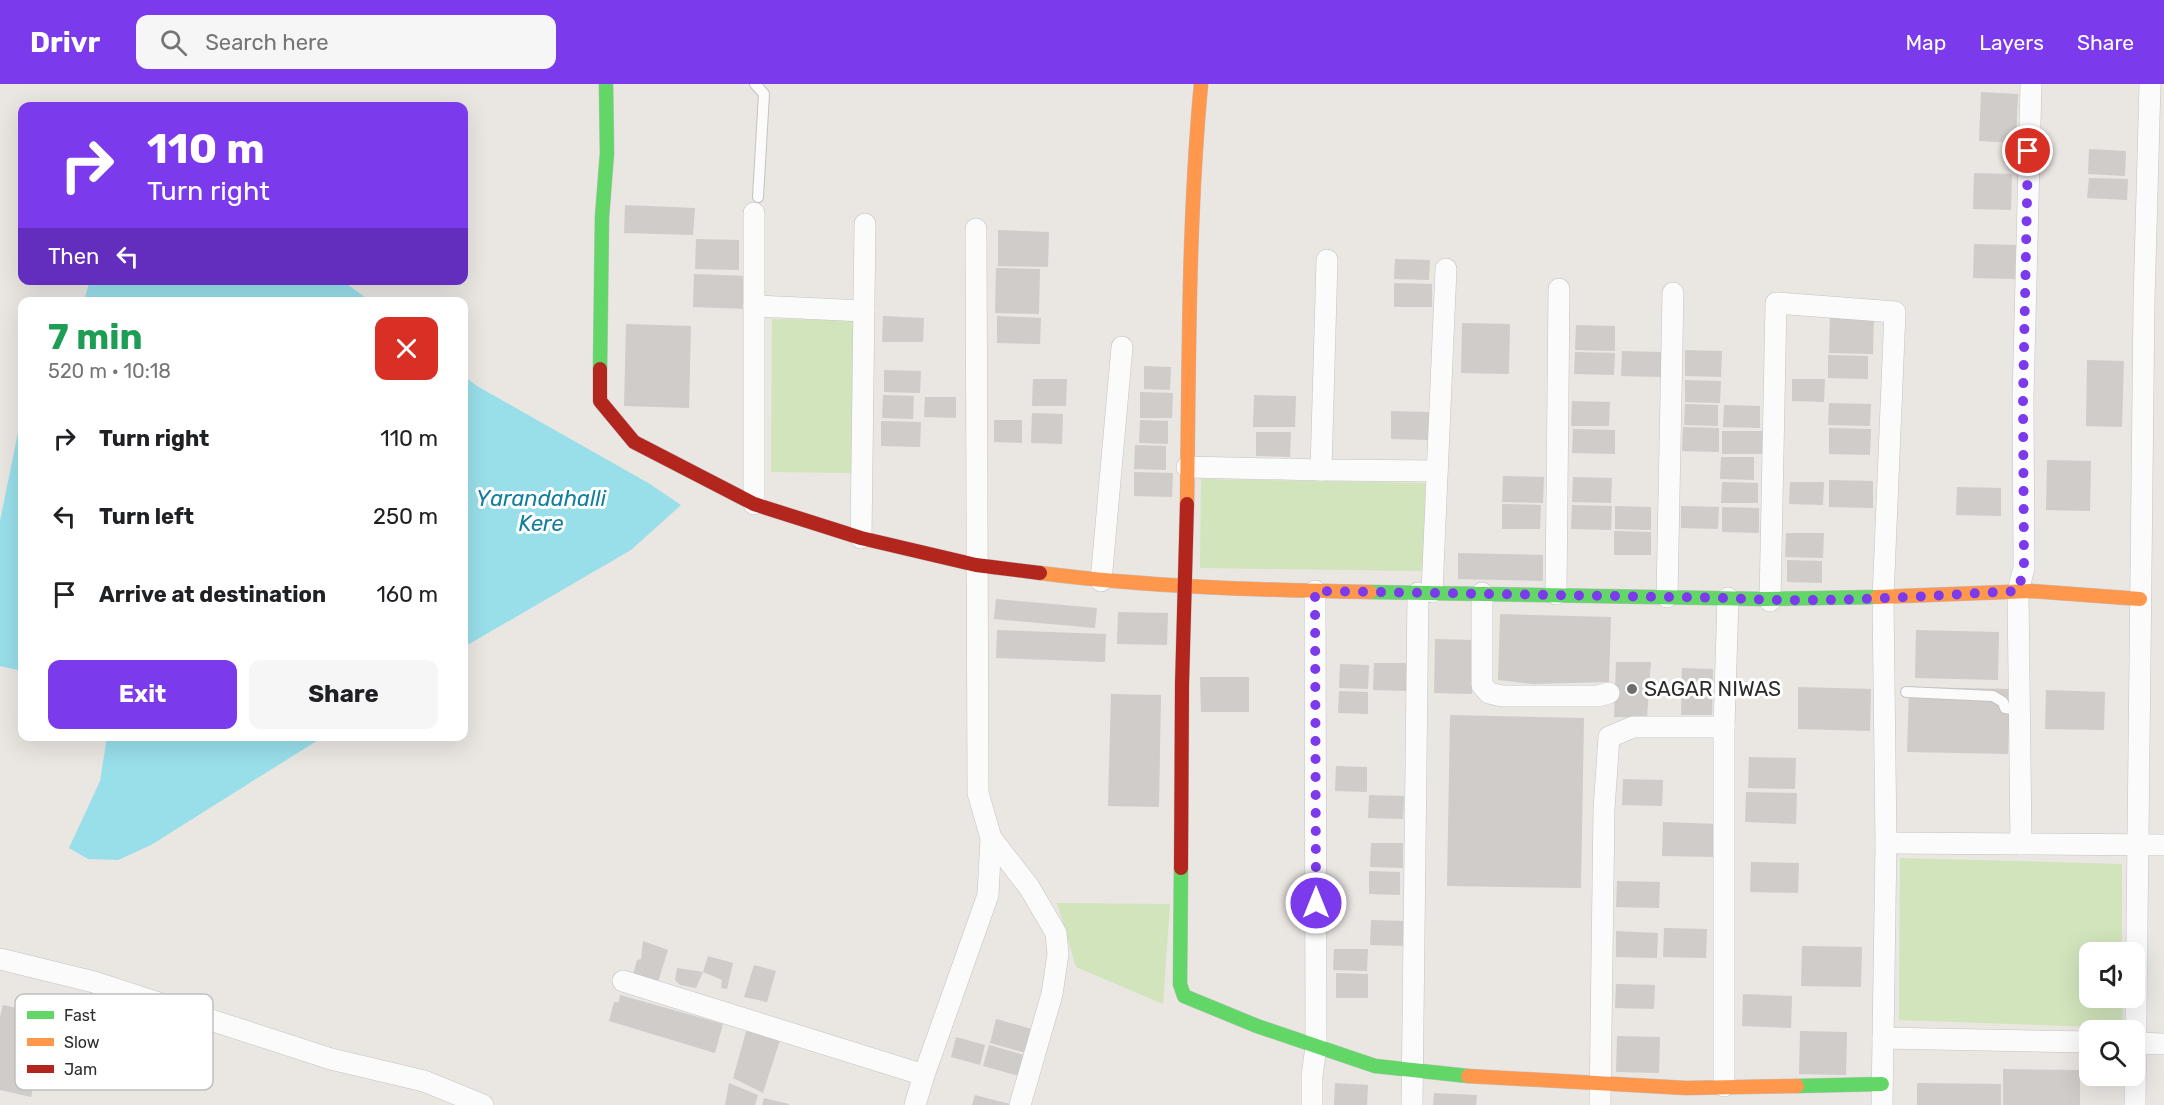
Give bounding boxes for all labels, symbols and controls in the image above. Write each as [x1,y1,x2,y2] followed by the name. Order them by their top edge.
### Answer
[136,15,556,69] search box
[30,26,100,59] text: Drivr
[157,26,190,59] icon: search
[205,29,329,56] text: Search here
[1905,30,1946,55] text: Map
[1979,30,2044,55] text: Layers
[2077,30,2134,55] text: Share
[147,124,265,174] text: 110 m
[2002,125,2053,176] pin
[48,126,126,204] icon: right
[2011,134,2044,167] icon: arrive
[147,175,270,207] text: Turn right
[111,240,144,273] icon: left
[48,243,99,270] text: Then
[48,315,143,358] text: 7 min
[375,317,438,380] button: close
[48,359,171,383] text: 520 m · 10:18
[48,422,81,455] icon: right
[99,425,209,452] text: Turn right
[380,425,438,452] text: 110 m
[476,485,607,537] water label: Yarandahalli Kere
[48,500,81,533] icon: left
[99,503,194,530] text: Turn left
[373,503,438,530] text: 250 m
[48,578,81,611] icon: arrive
[99,581,326,608] text: Arrive at destination
[376,581,438,608] text: 160 m
[48,660,237,729] button: Exit
[249,660,438,729] button: Share
[1644,676,1781,701] place label: SAGAR NIWAS
[1625,682,1639,696] marker: SAGAR NIWAS
[1284,871,1348,935] position arrow
[2079,942,2145,1086] map controls
[2079,942,2145,1008] button: sound
[15,994,213,1090] legend
[64,1006,96,1025] text: Fast
[2079,1020,2145,1086] button: search
[64,1033,100,1052] text: Slow
[64,1060,97,1079] text: Jam

